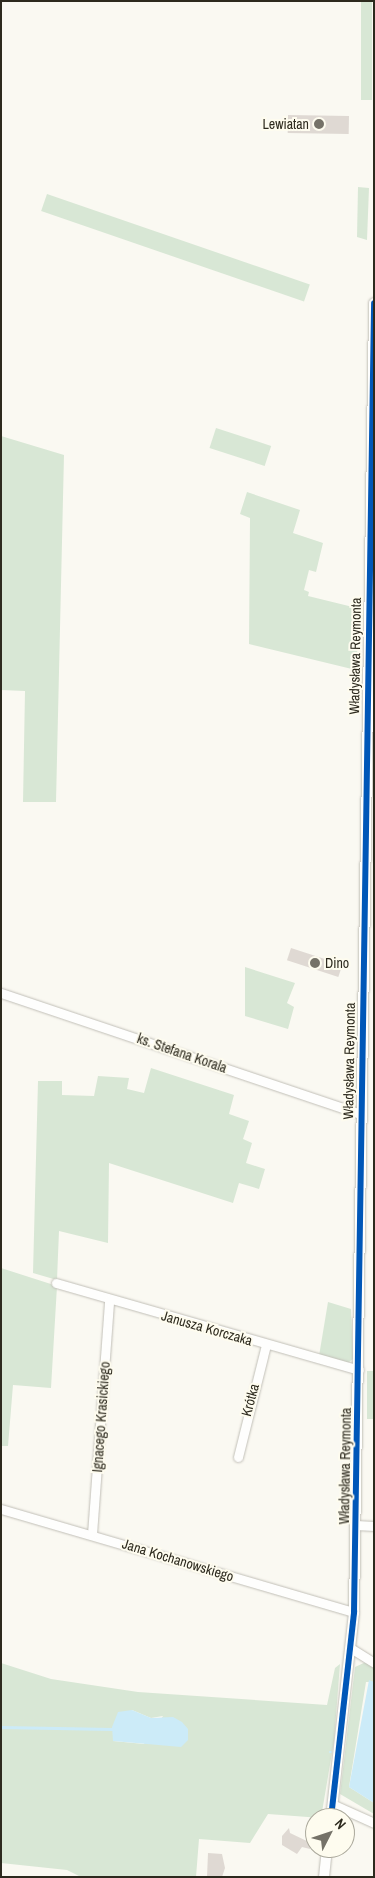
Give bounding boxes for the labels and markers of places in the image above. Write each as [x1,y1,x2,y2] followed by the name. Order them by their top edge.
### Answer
[262,116,309,132] place label: Lewiatan
[313,118,325,130] marker: Lewiatan
[325,955,349,971] place label: Dino
[309,957,321,969] marker: Dino

